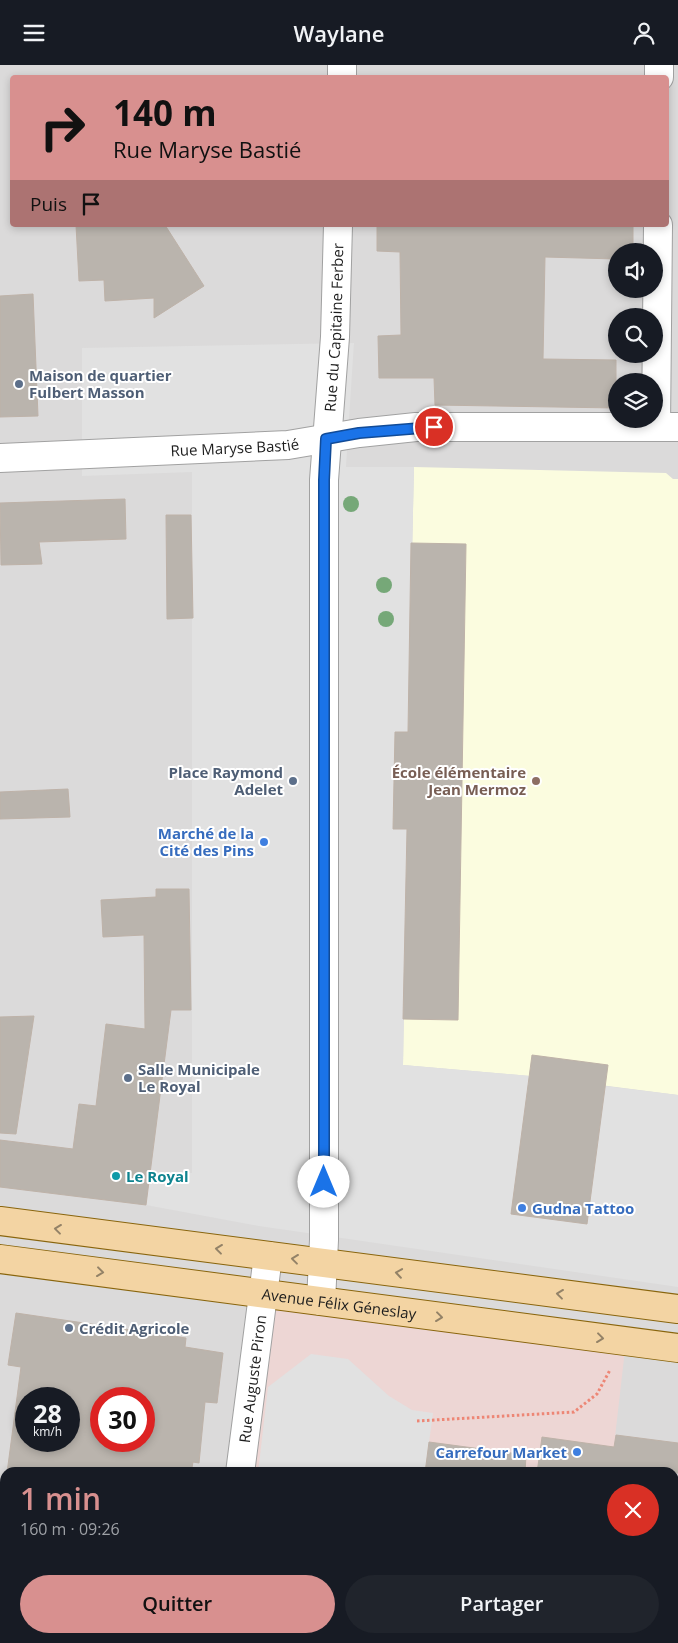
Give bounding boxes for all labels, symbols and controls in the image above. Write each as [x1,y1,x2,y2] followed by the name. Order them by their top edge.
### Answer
[294,18,384,48] text: Waylane
[20,19,48,47] icon: menu
[630,19,658,47] icon: person
[113,89,217,136] text: 140 m
[30,95,95,160] icon: right
[113,134,301,164] text: Rue Maryse Bastié
[77,190,105,218] icon: arrive
[30,191,67,217] text: Puis
[319,243,348,413] street label: Rue du Capitaine Ferber
[608,243,663,428] map controls
[608,243,663,298] button: sound
[608,308,663,363] button: search
[29,365,172,402] place label: Maison de quartier Fulbert Masson
[608,373,663,428] button: layers
[13,378,25,390] marker: Maison de quartier Fulbert Masson
[413,406,455,448] pin
[420,413,448,441] icon: arrive
[170,433,301,460] street label: Rue Maryse Bastié
[169,762,283,799] place label: Place Raymond Adelet
[392,762,526,799] place label: École élémentaire Jean Mermoz
[287,775,299,787] marker: Place Raymond Adelet
[530,775,542,787] marker: École élémentaire Jean Mermoz
[158,823,254,860] place label: Marché de la Cité des Pins
[258,836,270,848] marker: Marché de la Cité des Pins
[138,1059,260,1096] place label: Salle Municipale Le Royal
[122,1072,134,1084] marker: Salle Municipale Le Royal
[297,1155,349,1207] position arrow
[126,1166,189,1186] place label: Le Royal
[110,1170,122,1182] marker: Le Royal
[532,1198,634,1218] place label: Gudna Tattoo
[516,1202,528,1214] marker: Gudna Tattoo
[54,1224,63,1234] one-way arrow
[215,1245,224,1255] one-way arrow
[291,1254,299,1265] one-way arrow
[96,1267,105,1277] one-way arrow
[395,1268,403,1279] one-way arrow
[261,1283,418,1324] street label: Avenue Félix Géneslay
[556,1289,565,1299] one-way arrow
[435,1311,443,1321] one-way arrow
[234,1314,270,1444] street label: Rue Auguste Piron
[79,1318,189,1338] place label: Crédit Agricole
[63,1322,75,1334] marker: Crédit Agricole
[596,1332,604,1343] one-way arrow
[90,1387,155,1452] speed limit sign: 30
[33,1396,62,1430] text: 28
[33,1423,62,1440] text: km/h
[436,1442,567,1462] place label: Carrefour Market
[571,1446,583,1458] marker: Carrefour Market
[20,1478,101,1519] text: 1 min
[607,1484,659,1536] button: close
[20,1518,120,1540] text: 160 m · 09:26
[20,1575,335,1633] button: Quitter
[345,1575,659,1633] button: Partager

